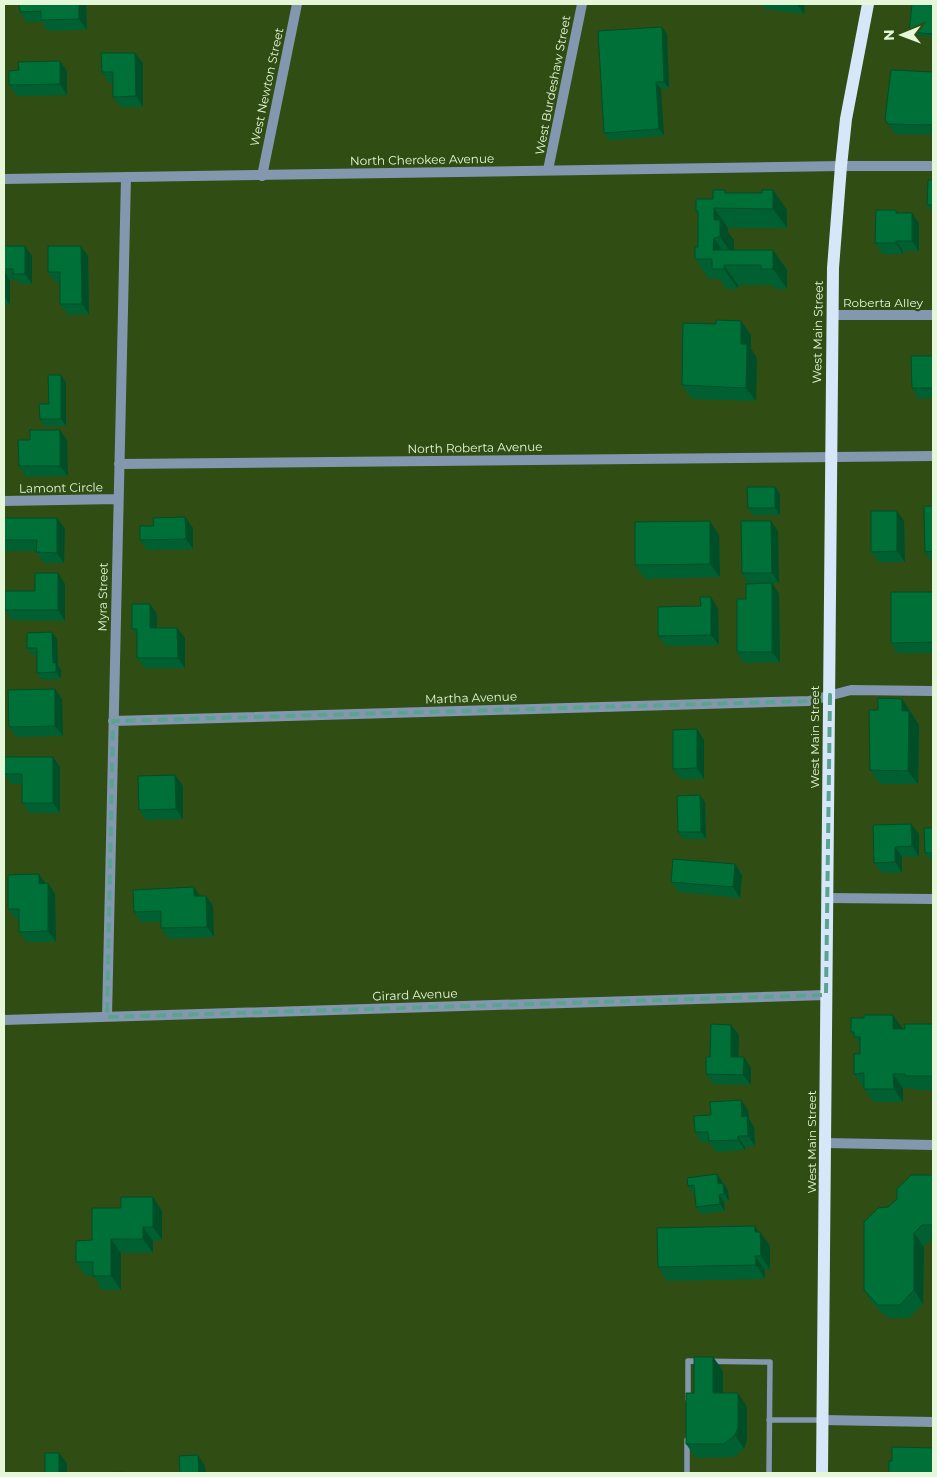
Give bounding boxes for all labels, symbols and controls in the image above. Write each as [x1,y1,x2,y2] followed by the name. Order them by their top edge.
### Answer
[877,10,927,60] north arrow
[532,14,573,156] street label: West Burdeshaw Street
[247,26,286,148] street label: West Newton Street
[880,29,898,41] text: N
[350,151,494,168] street label: North Cherokee Avenue
[809,280,826,384] street label: West Main Street
[843,295,924,310] street label: Roberta Alley
[407,439,543,456] street label: North Roberta Avenue
[19,479,103,496] street label: Lamont Circle
[94,562,111,632] street label: Myra Street
[807,685,822,789] street label: West Main Street
[425,688,517,707] street label: Martha Avenue
[372,986,458,1003] street label: Girard Avenue
[804,1090,819,1194] street label: West Main Street

